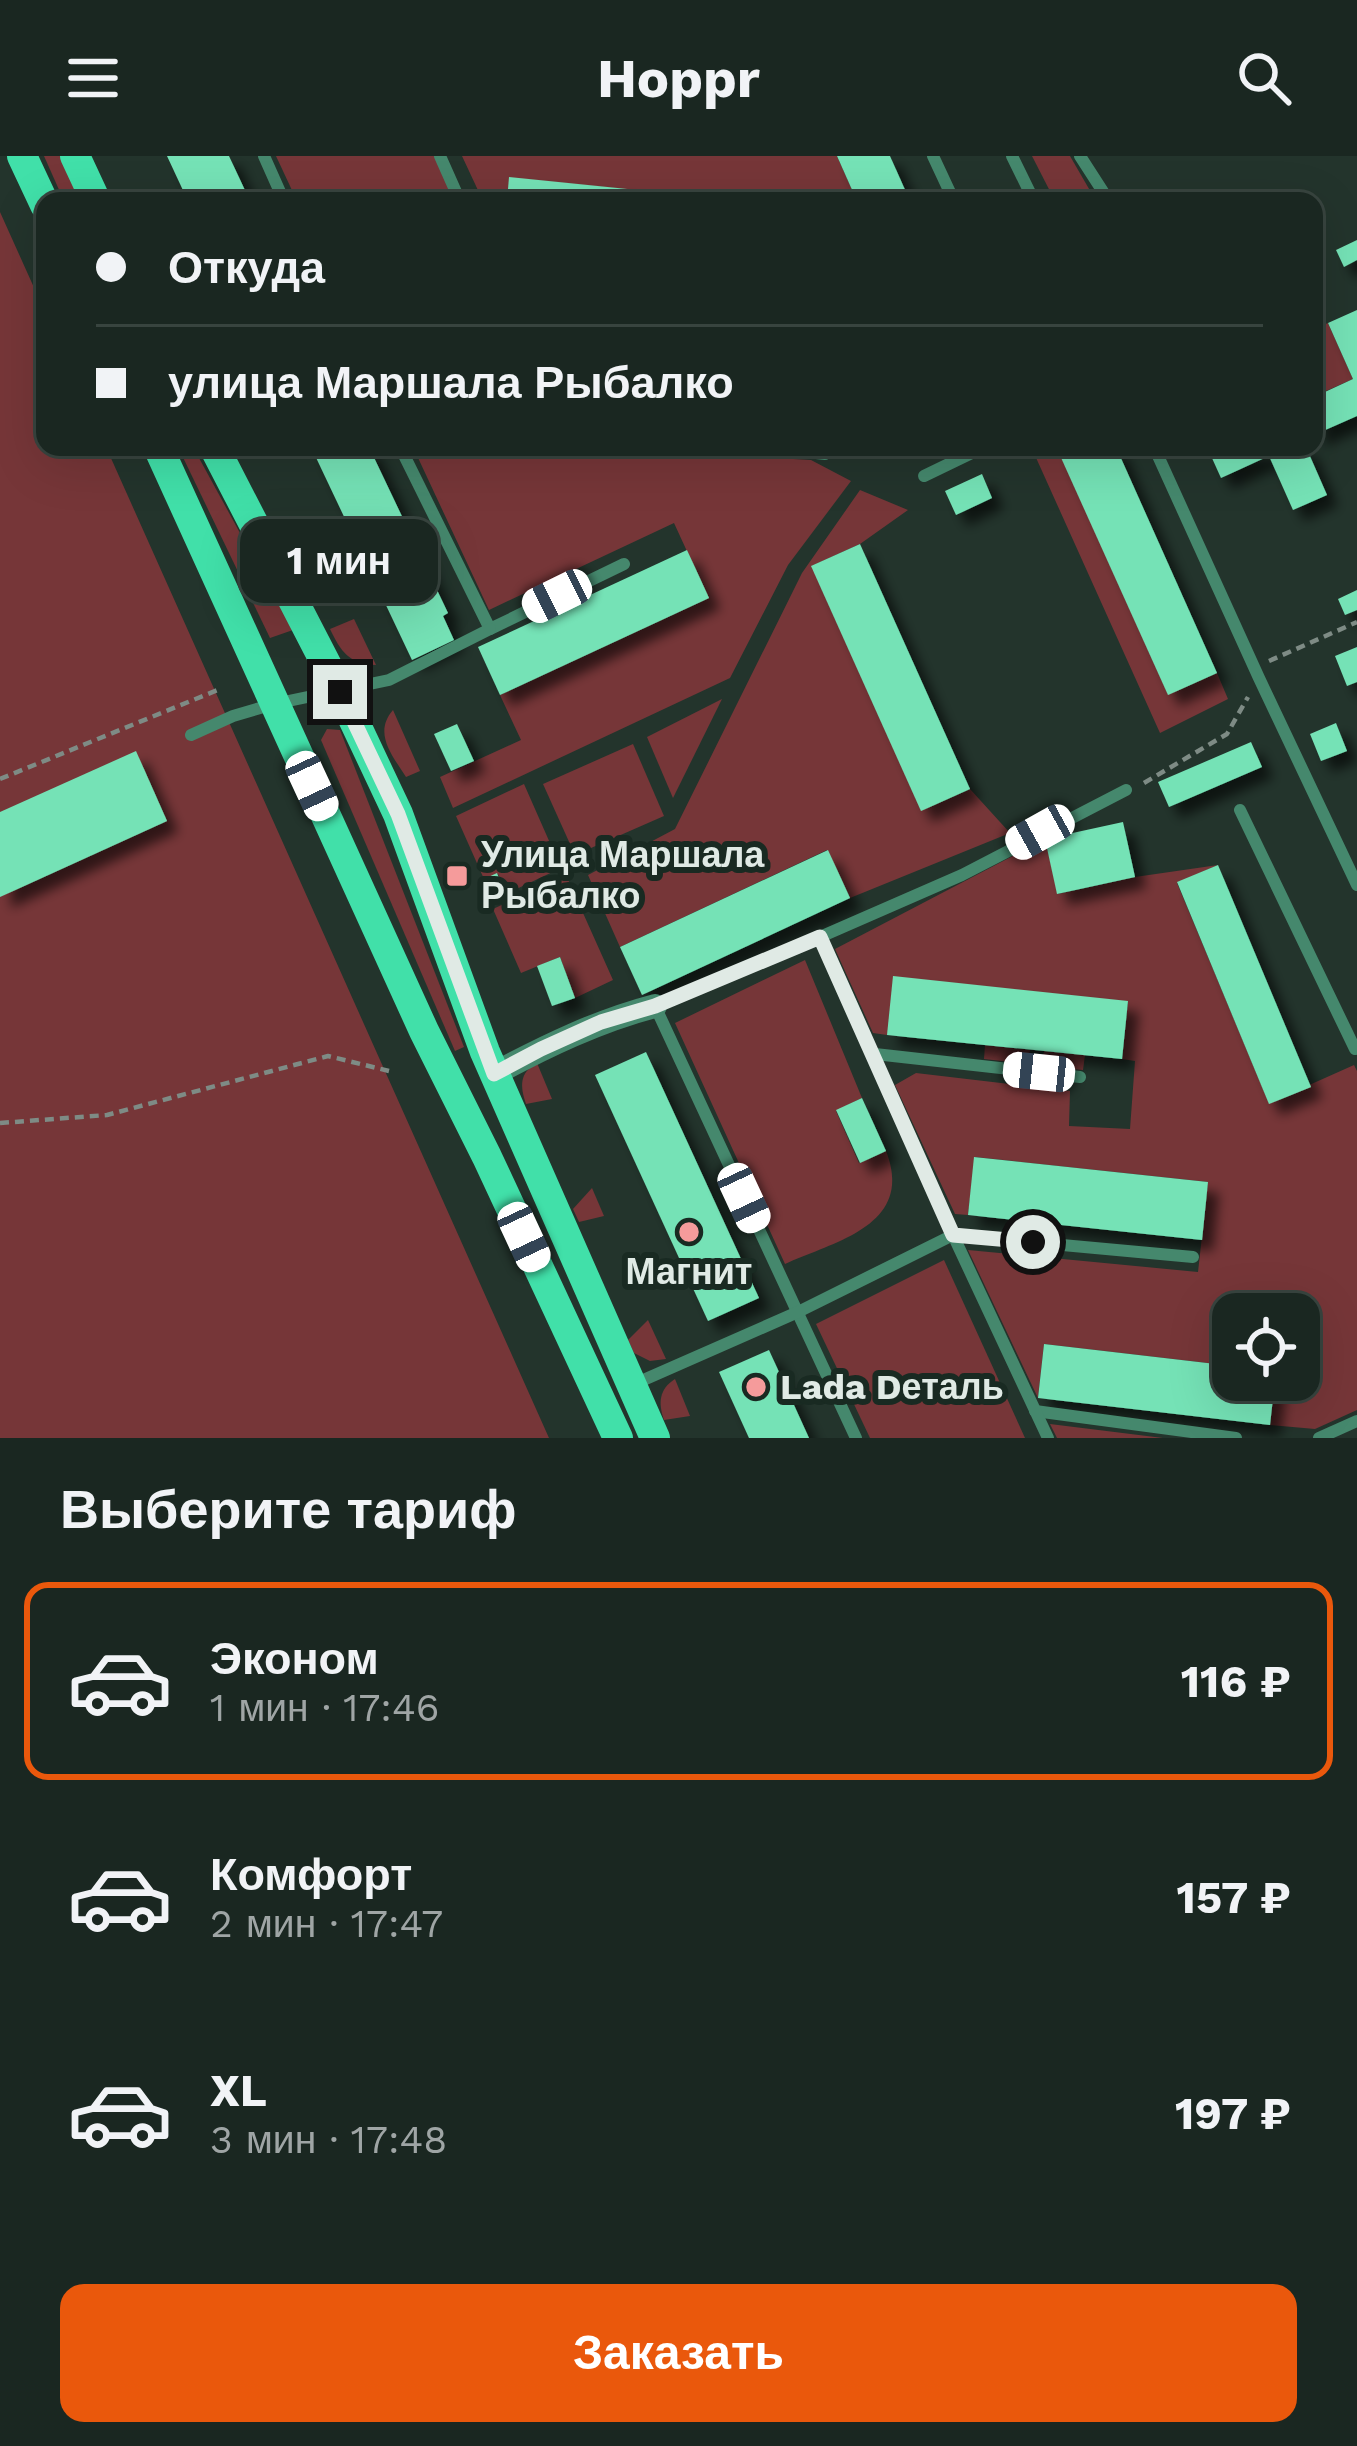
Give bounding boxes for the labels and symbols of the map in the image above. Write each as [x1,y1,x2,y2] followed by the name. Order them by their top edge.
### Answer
[241,518,439,602] callout: 1 мин
[517,564,597,628] car
[313,665,367,719] route end
[280,746,344,826] car
[1000,799,1080,865] car
[481,834,765,917] place label: Улица Маршала Рыбалко
[444,863,470,889] marker: Улица Маршала Рыбалко
[1001,1050,1077,1094] car
[712,1158,776,1238] car
[492,1197,556,1277] car
[1006,1215,1060,1269] route start
[676,1219,702,1245] marker: Магнит
[626,1251,752,1293] place label: Магнит
[780,1366,1004,1408] place label: Lada Dеталь
[743,1374,769,1400] marker: Lada Dеталь

